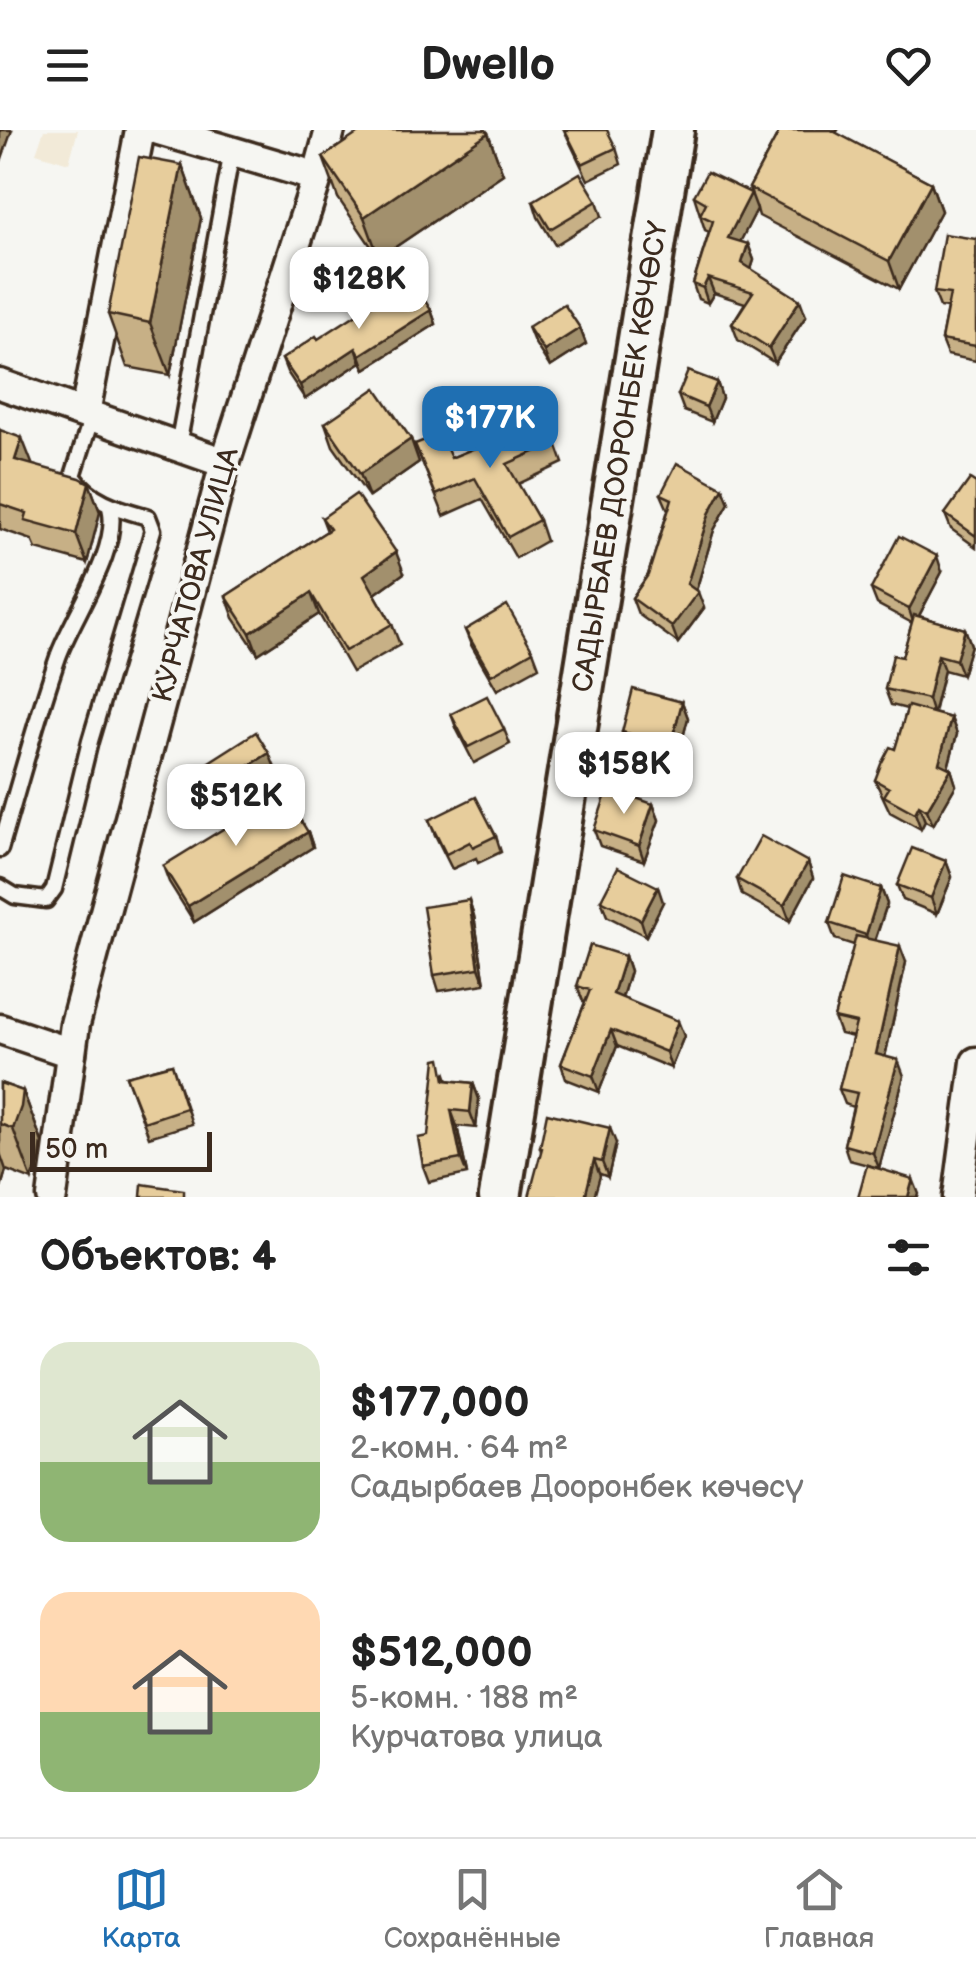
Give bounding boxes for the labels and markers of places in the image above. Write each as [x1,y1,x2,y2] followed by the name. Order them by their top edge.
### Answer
[289,247,429,332] pin: $128K
[420,386,560,471] pin: $177K
[554,732,694,817] pin: $158K
[166,764,306,849] pin: $512K

